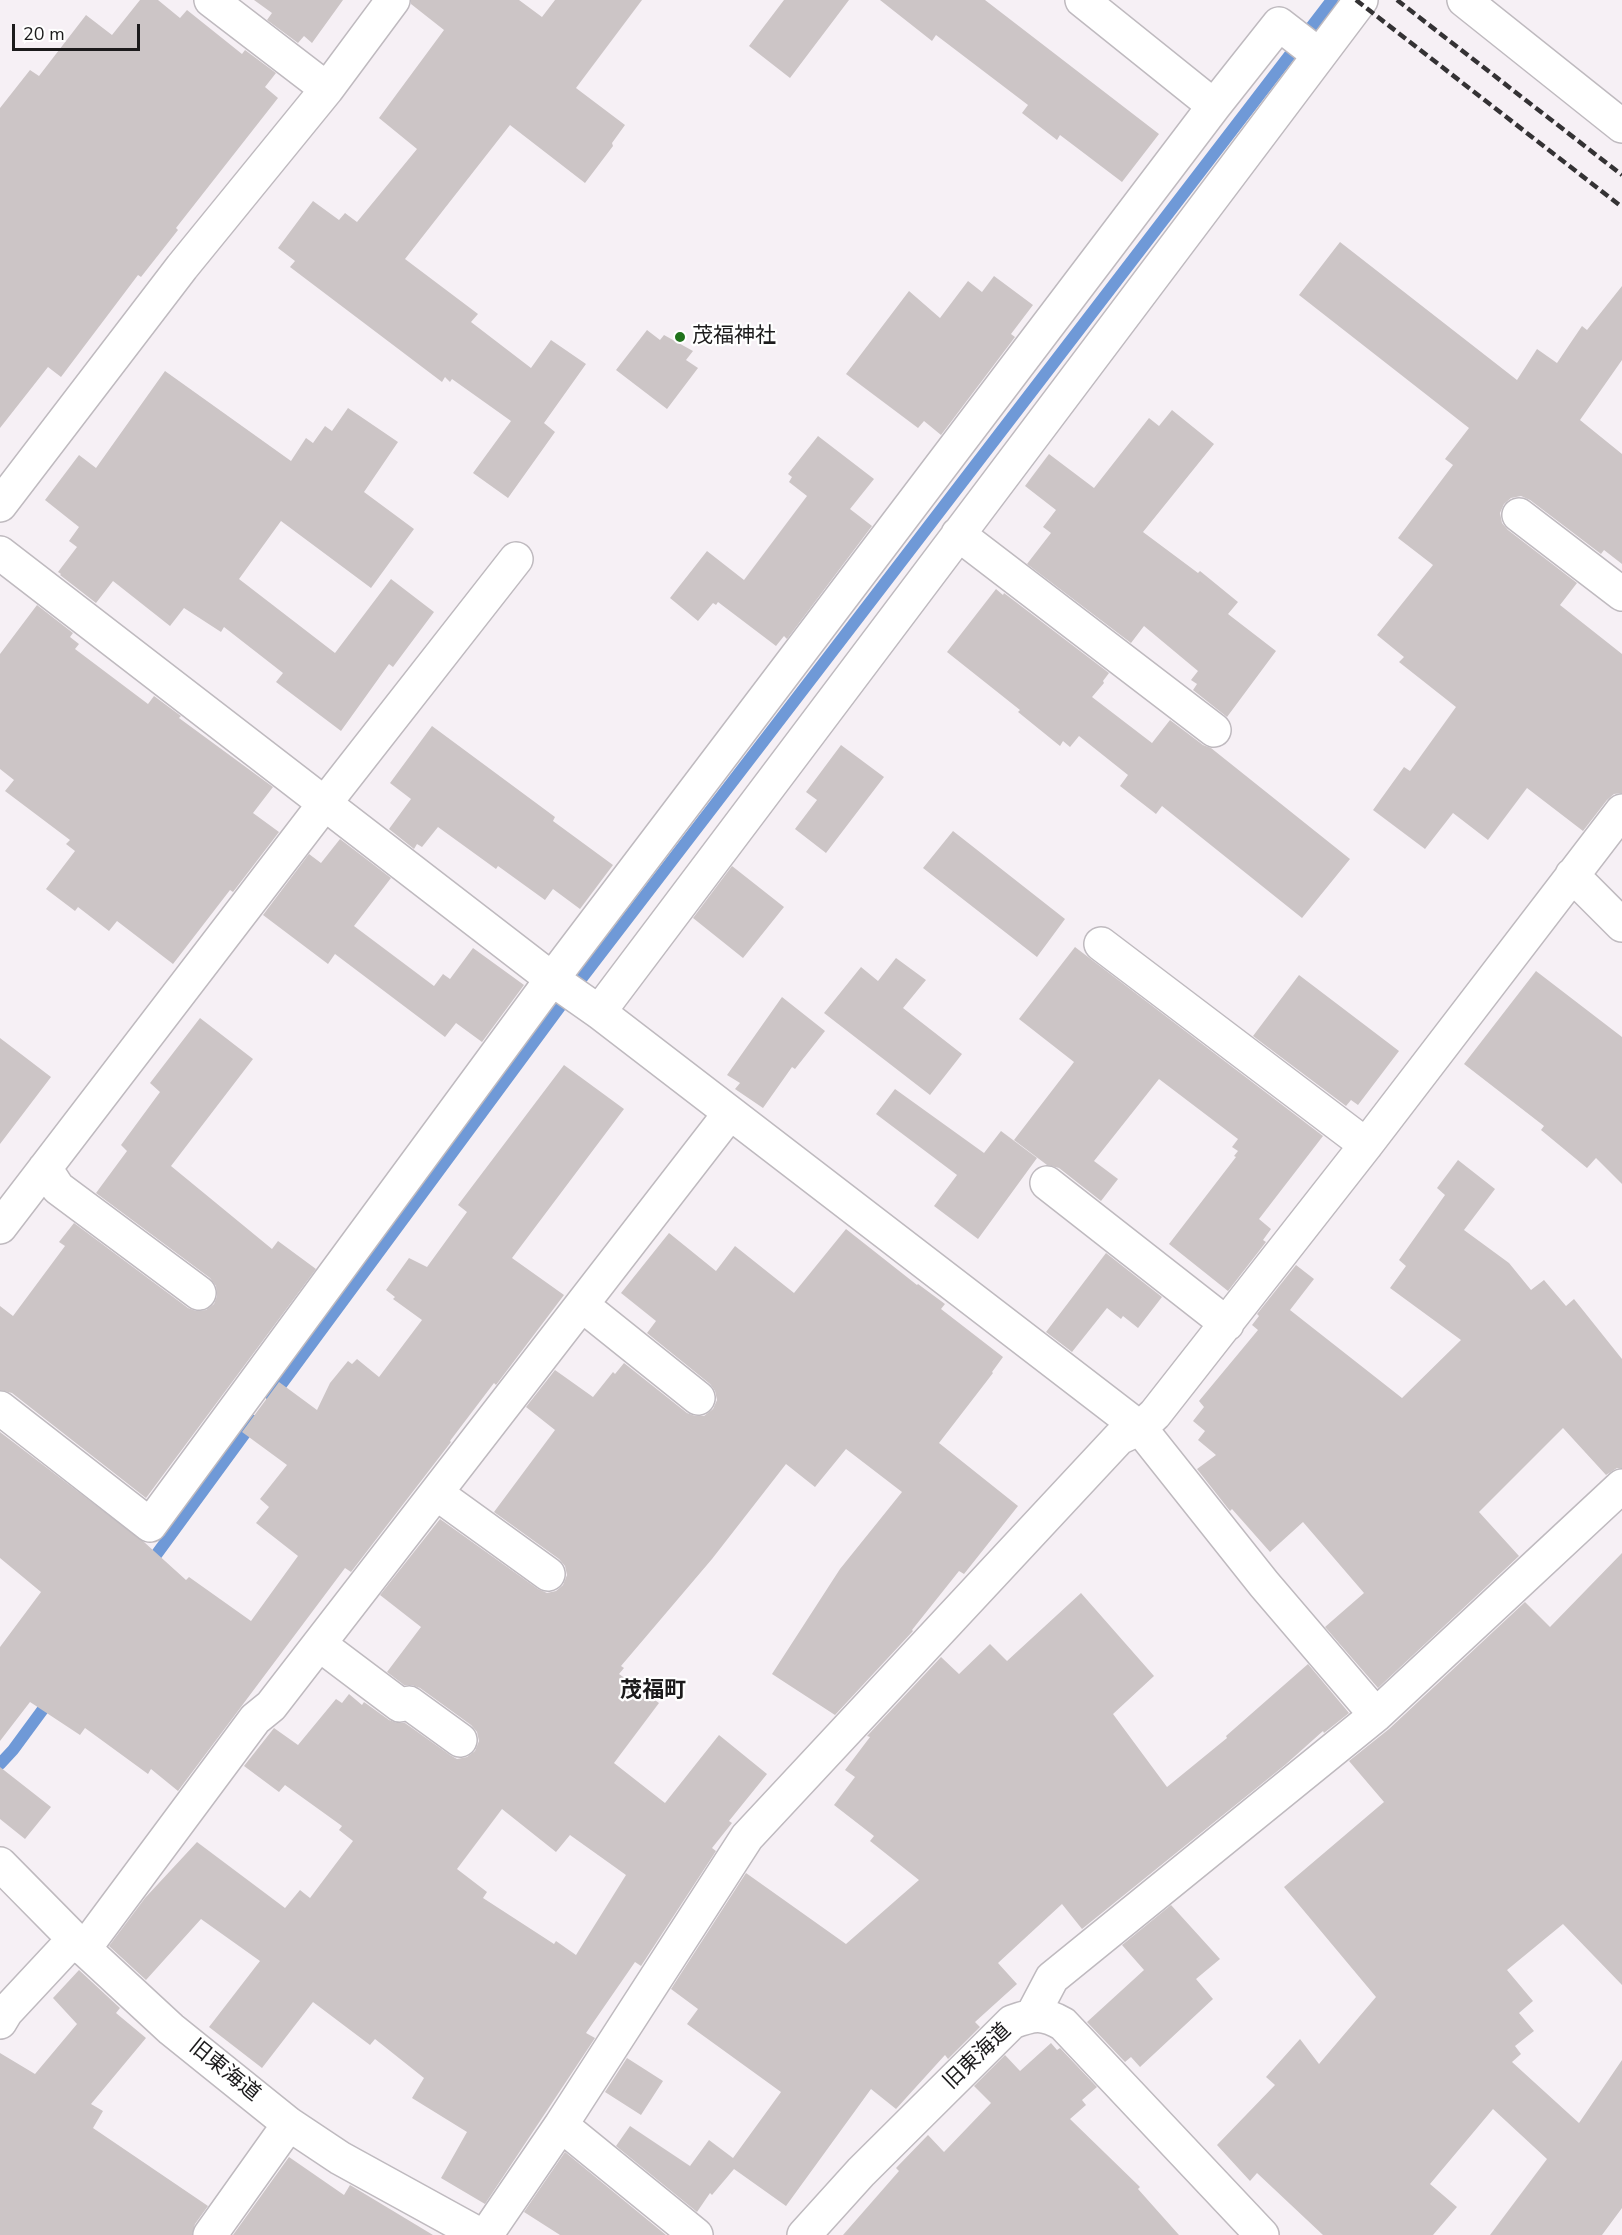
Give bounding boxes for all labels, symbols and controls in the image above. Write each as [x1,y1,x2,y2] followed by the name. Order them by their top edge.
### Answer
[15,12,142,50] scale bar
[23,22,65,46] text: 20 m
[692,324,776,350] place label: 茂福神社
[673,330,687,344] marker: 茂福神社
[620,1679,686,1705] district label: 茂福町
[939,2019,1017,2095] street label: 旧東海道
[183,2035,265,2107] street label: 旧東海道

